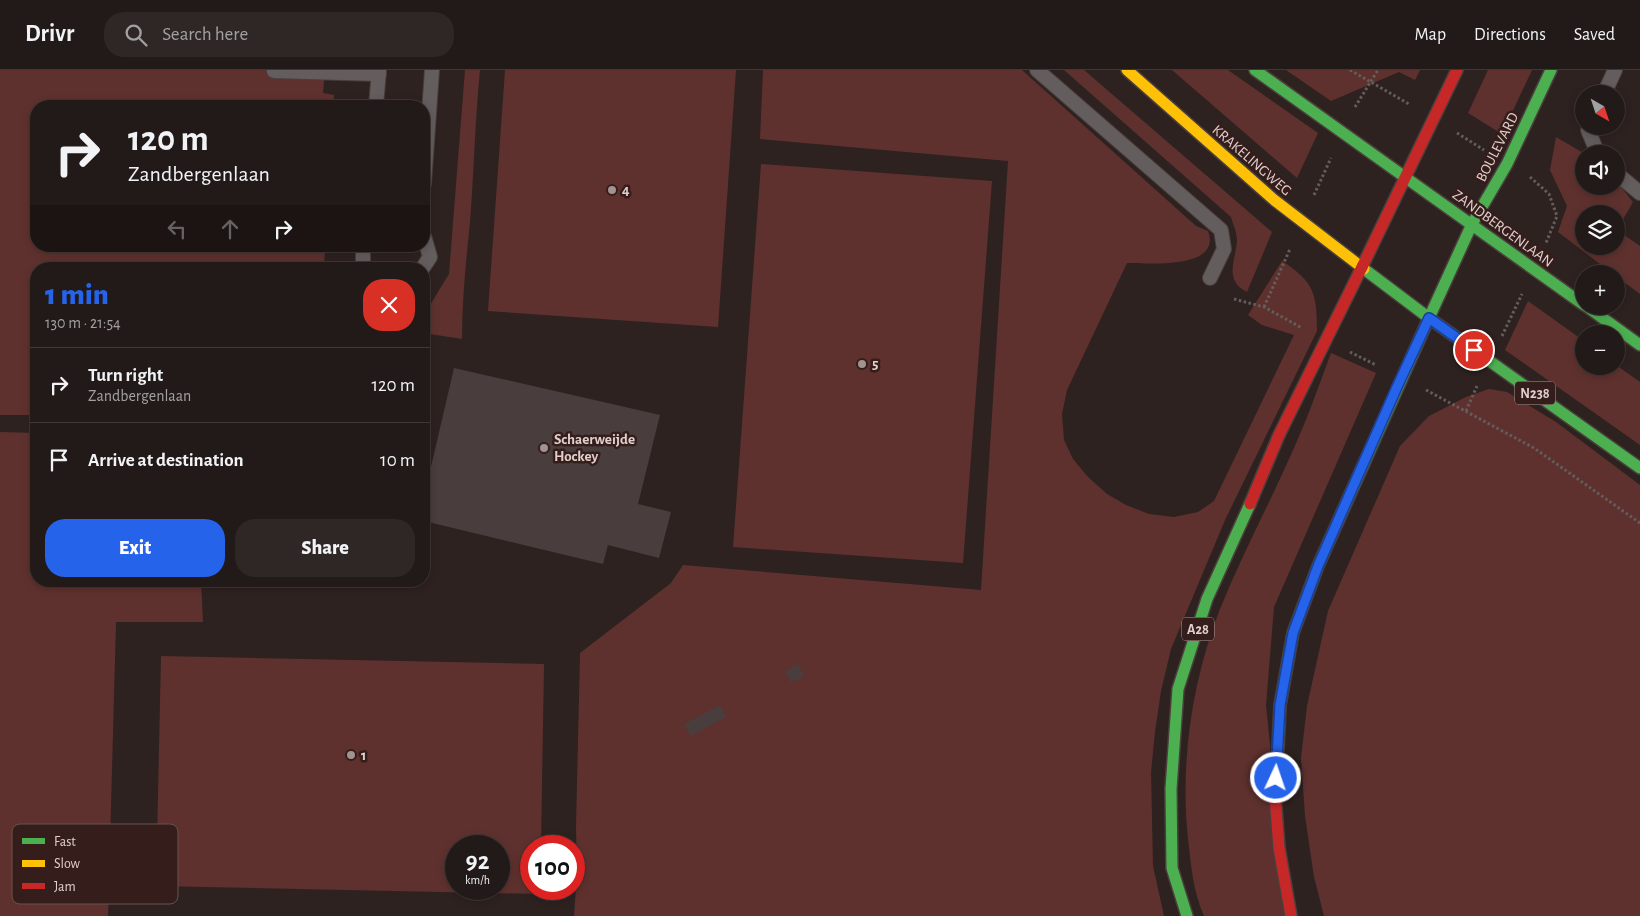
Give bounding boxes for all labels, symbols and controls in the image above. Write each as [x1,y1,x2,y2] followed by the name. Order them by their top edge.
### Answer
[104,12,454,57] search box
[122,21,150,49] icon: search
[25,22,74,46] text: Drivr
[162,25,248,44] text: Search here
[1415,26,1446,44] text: Map
[1474,26,1546,44] text: Directions
[1574,26,1615,44] text: Saved
[1575,85,1625,135] north arrow
[1575,85,1625,375] map controls
[1474,110,1521,184] street label: BOULEVARD
[45,120,110,185] icon: right
[128,122,209,157] text: 120 m
[1209,122,1294,199] street label: KRAKELINGWEG
[1575,145,1625,195] button: sound
[128,163,270,185] text: Zandbergenlaan
[622,183,630,198] place label: 4
[606,184,618,196] marker: 4
[1450,187,1556,270] street label: ZANDBERGENLAAN
[1575,205,1625,255] button: layers
[163,215,191,243] icon: left
[216,215,244,243] icon: ahead
[269,215,297,243] icon: right
[1575,265,1625,315] button: +
[363,279,415,331] button: close
[45,280,109,310] text: 1 min
[45,315,121,331] text: 130 m · 21:54
[1575,325,1625,375] button: −
[1453,329,1495,371] pin
[1460,336,1488,364] icon: arrive
[872,357,878,372] place label: 5
[856,358,868,370] marker: 5
[88,366,163,385] text: Turn right
[45,371,73,399] icon: right
[371,376,415,395] text: 120 m
[1515,382,1555,404] road number: N238
[88,388,191,404] text: Zandbergenlaan
[554,432,635,464] place label: Schaerweijde Hockey
[538,442,550,454] marker: Schaerweijde Hockey
[45,446,73,474] icon: arrive
[88,451,244,470] text: Arrive at destination
[380,451,415,470] text: 10 m
[45,519,225,577] button: Exit
[235,519,415,577] button: Share
[1182,618,1214,640] road number: A28
[361,748,366,763] place label: 1
[345,749,357,761] marker: 1
[1249,751,1301,803] position arrow
[12,824,178,904] legend
[54,835,76,849] text: Fast
[520,835,585,900] speed limit sign: 100
[466,849,489,874] text: 92
[54,857,81,871] text: Slow
[465,874,490,886] text: km/h
[54,880,76,894] text: Jam

